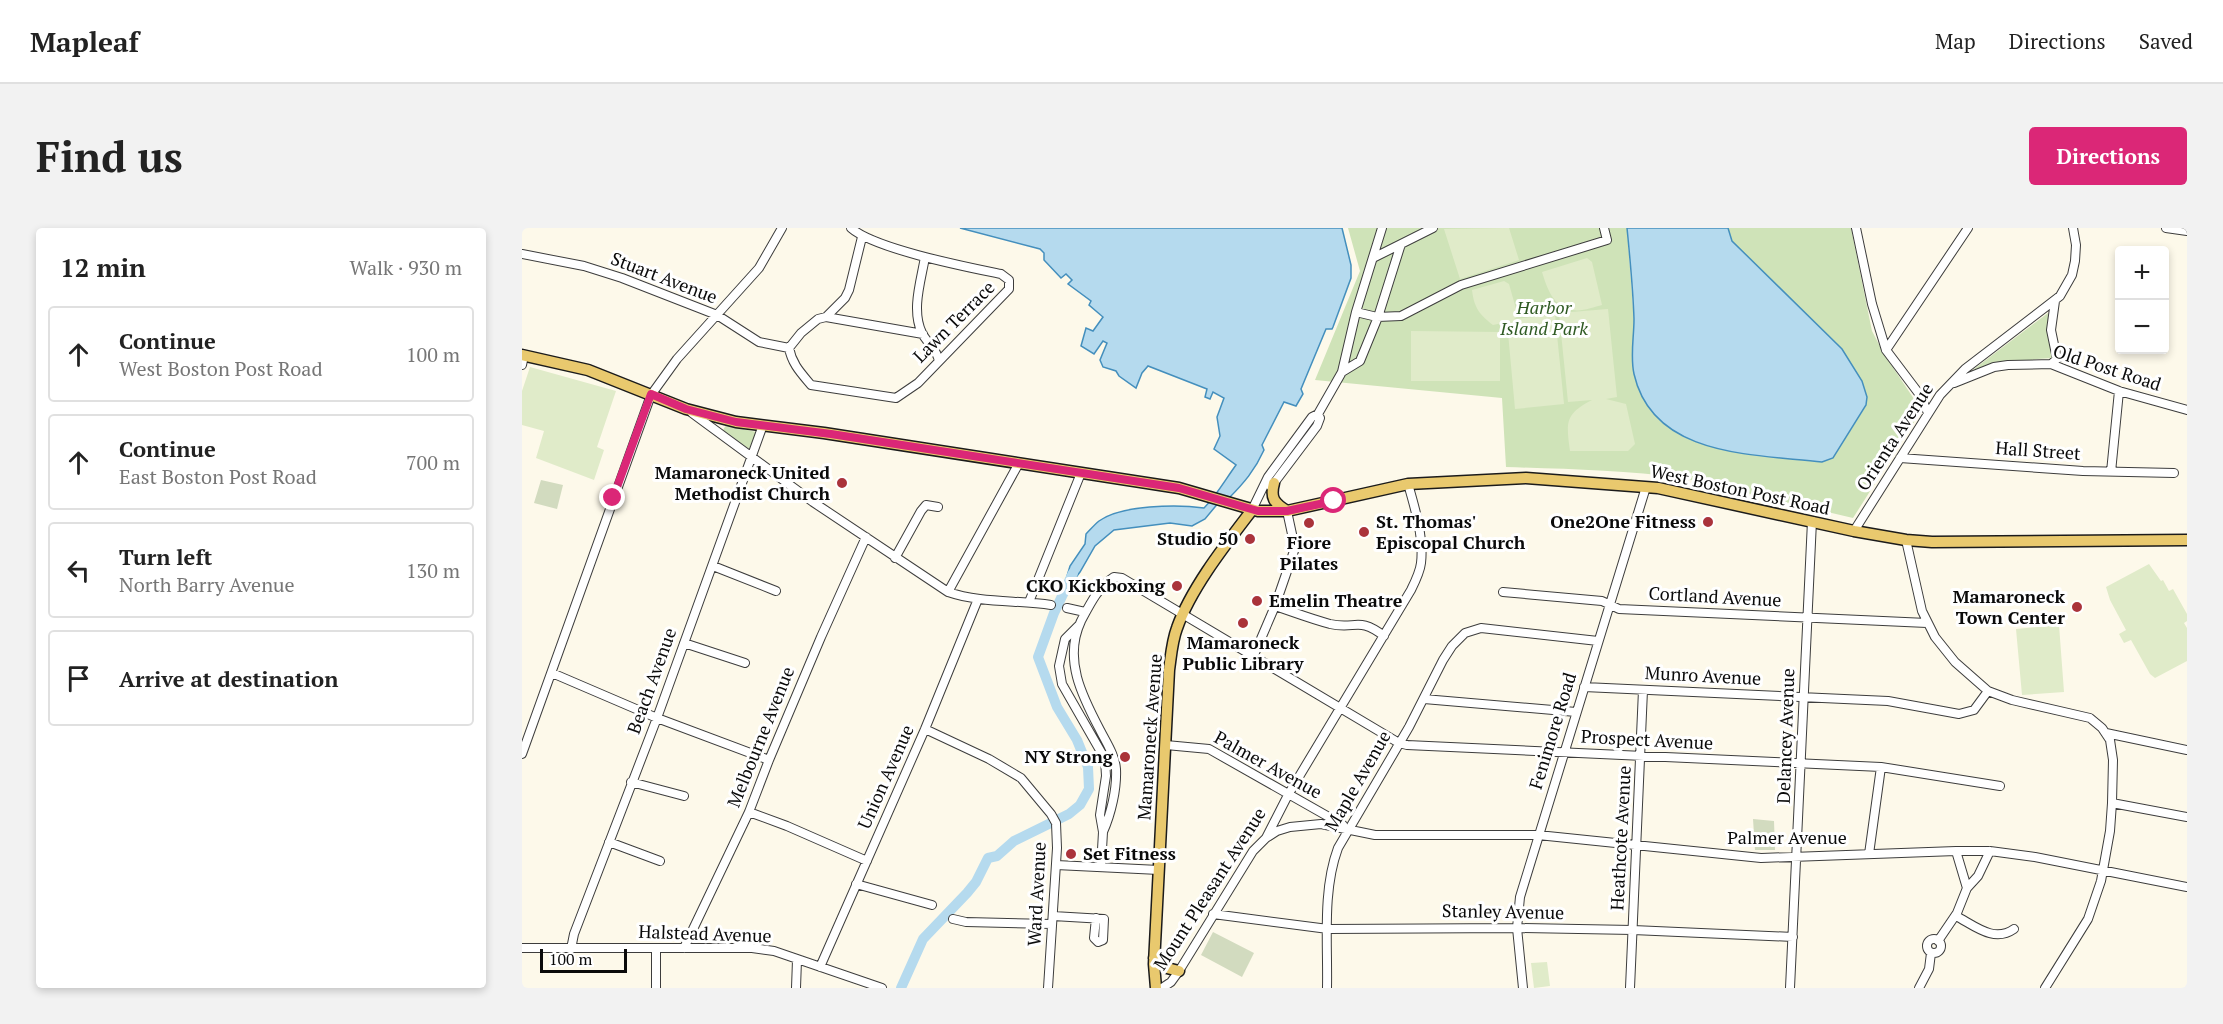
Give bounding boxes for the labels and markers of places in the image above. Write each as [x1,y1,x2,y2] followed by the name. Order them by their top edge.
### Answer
[655,460,830,505] place label: Mamaroneck United Methodist Church
[835,476,849,490] marker: Mamaroneck United Methodist Church
[1376,509,1526,554] place label: St. Thomas' Episcopal Church
[1550,509,1696,533] place label: One2One Fitness
[1701,515,1715,529] marker: One2One Fitness
[1302,516,1316,530] marker: Fiore Pilates
[1357,525,1371,539] marker: St. Thomas' Episcopal Church
[1157,526,1238,550] place label: Studio 50
[1280,530,1338,575] place label: Fiore Pilates
[1243,532,1257,546] marker: Studio 50
[1026,573,1166,597] place label: CKO Kickboxing
[1170,579,1184,593] marker: CKO Kickboxing
[1953,584,2065,629] place label: Mamaroneck Town Center
[1269,588,1403,612] place label: Emelin Theatre
[1250,594,1264,608] marker: Emelin Theatre
[2070,600,2084,614] marker: Mamaroneck Town Center
[1236,616,1250,630] marker: Mamaroneck Public Library
[1183,630,1304,675] place label: Mamaroneck Public Library
[1025,744,1114,768] place label: NY Strong
[1118,750,1132,764] marker: NY Strong
[1083,841,1176,865] place label: Set Fitness
[1064,847,1078,861] marker: Set Fitness

